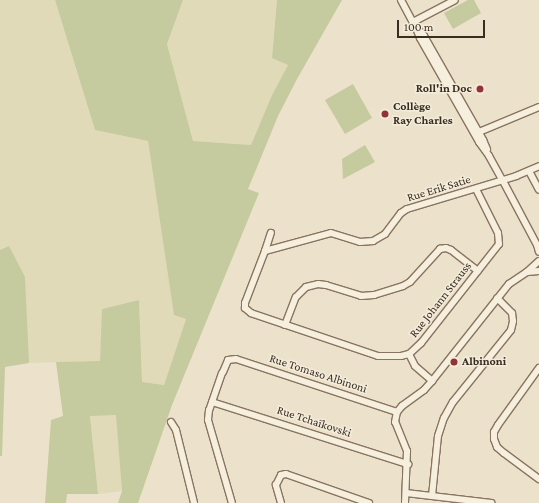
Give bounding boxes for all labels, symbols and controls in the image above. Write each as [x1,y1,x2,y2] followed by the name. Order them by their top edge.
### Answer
[399,12,487,38] scale bar
[404,20,433,34] text: 100 m
[416,82,472,96] place label: Roll'in Doc
[475,84,485,94] marker: Roll'in Doc
[393,100,453,128] place label: Collège Ray Charles
[380,109,390,119] marker: Collège Ray Charles
[405,172,473,206] street label: Rue Erik Satie
[407,259,475,341] street label: Rue Johann Strauss
[267,351,369,397] street label: Rue Tomaso Albinoni
[462,355,506,369] place label: Albinoni
[449,357,459,367] marker: Albinoni
[275,403,353,441] street label: Rue Tchaïkovski

